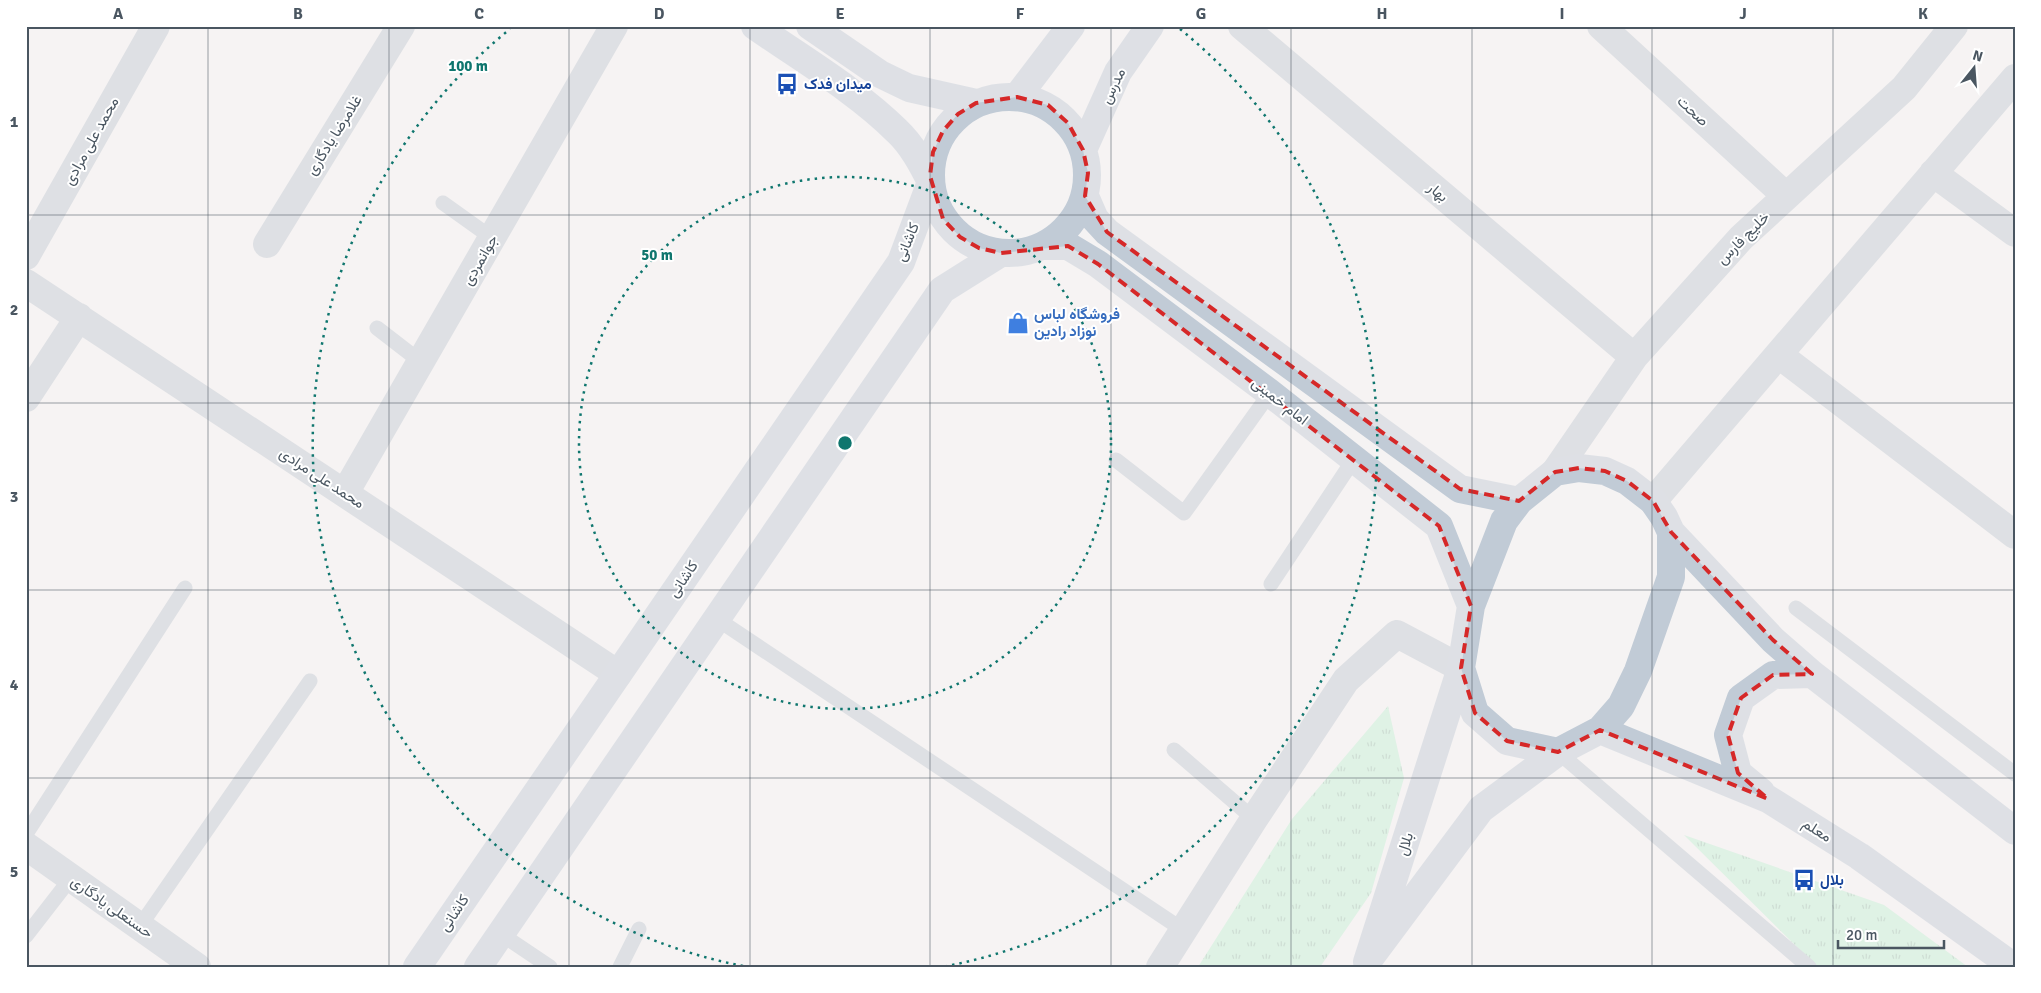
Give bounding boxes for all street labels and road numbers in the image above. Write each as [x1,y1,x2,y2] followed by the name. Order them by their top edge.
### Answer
[1097,65,1130,107] street label: مدرس
[302,91,367,179] street label: غلامرضا یادگاری
[1673,92,1713,130] street label: صحت
[59,94,123,189] street label: محمد علی مرادی
[1423,178,1452,206] street label: بهار
[1713,208,1775,270] street label: خلیج فارس
[891,220,924,264] street label: کاشانی
[458,231,503,289] street label: جوانمردی
[1248,373,1312,429] street label: امام خمینی
[276,444,368,513] street label: محمد علی مرادی
[664,557,703,601] street label: کاشانی
[1799,814,1835,847] street label: معلم
[1393,830,1417,858] street label: بلال
[67,872,157,943] street label: حسنعلی یادگاری
[435,891,474,935] street label: کاشانی

